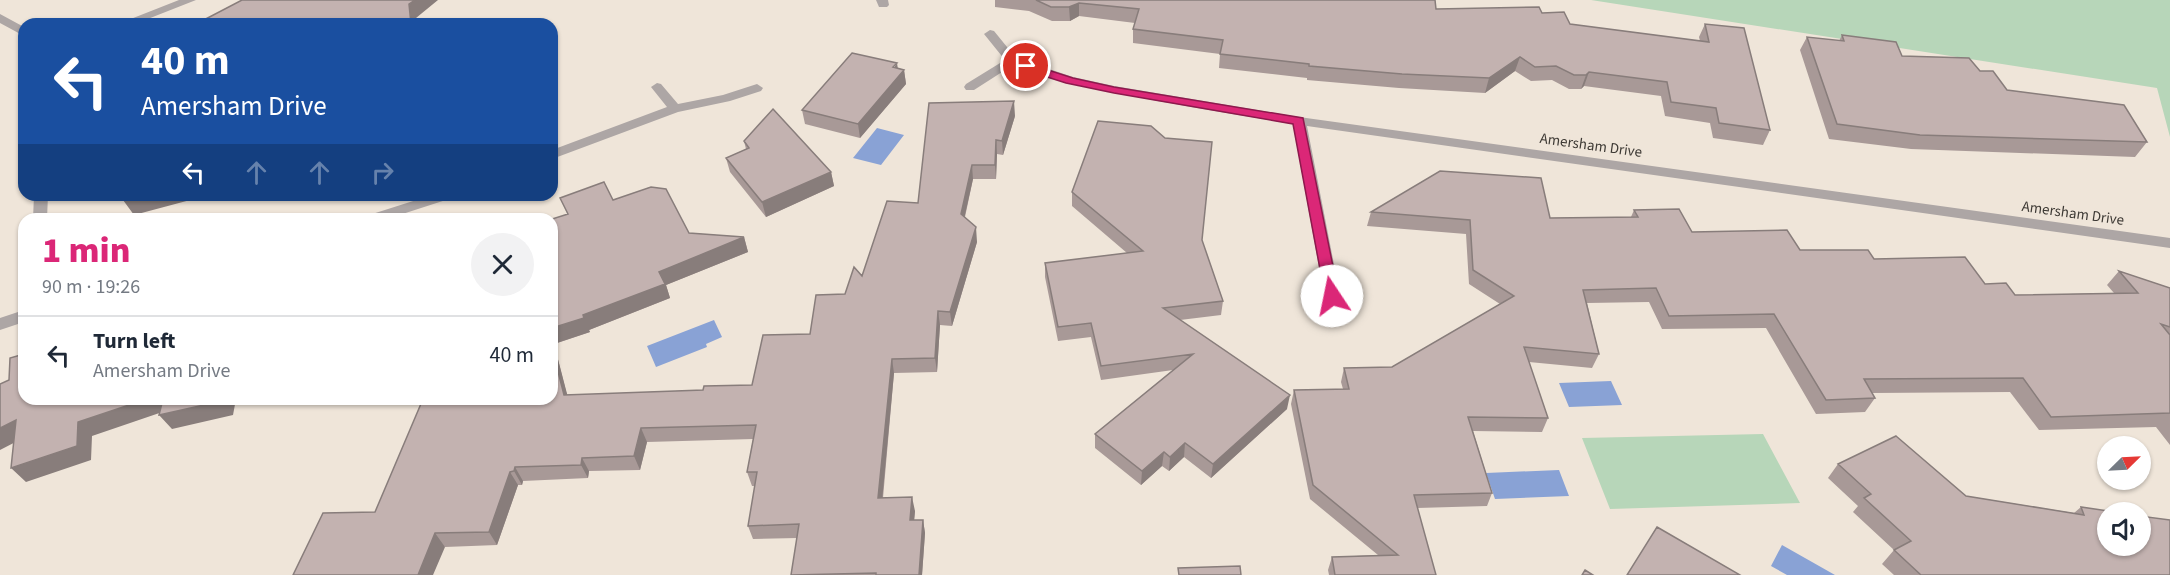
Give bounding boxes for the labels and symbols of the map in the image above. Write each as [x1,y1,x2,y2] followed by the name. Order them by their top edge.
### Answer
[1000,40,1051,91] pin
[1538,128,1643,163] street label: Amersham Drive
[2020,196,2125,231] street label: Amersham Drive
[1300,264,1364,328] position arrow
[2097,436,2151,490] north arrow

